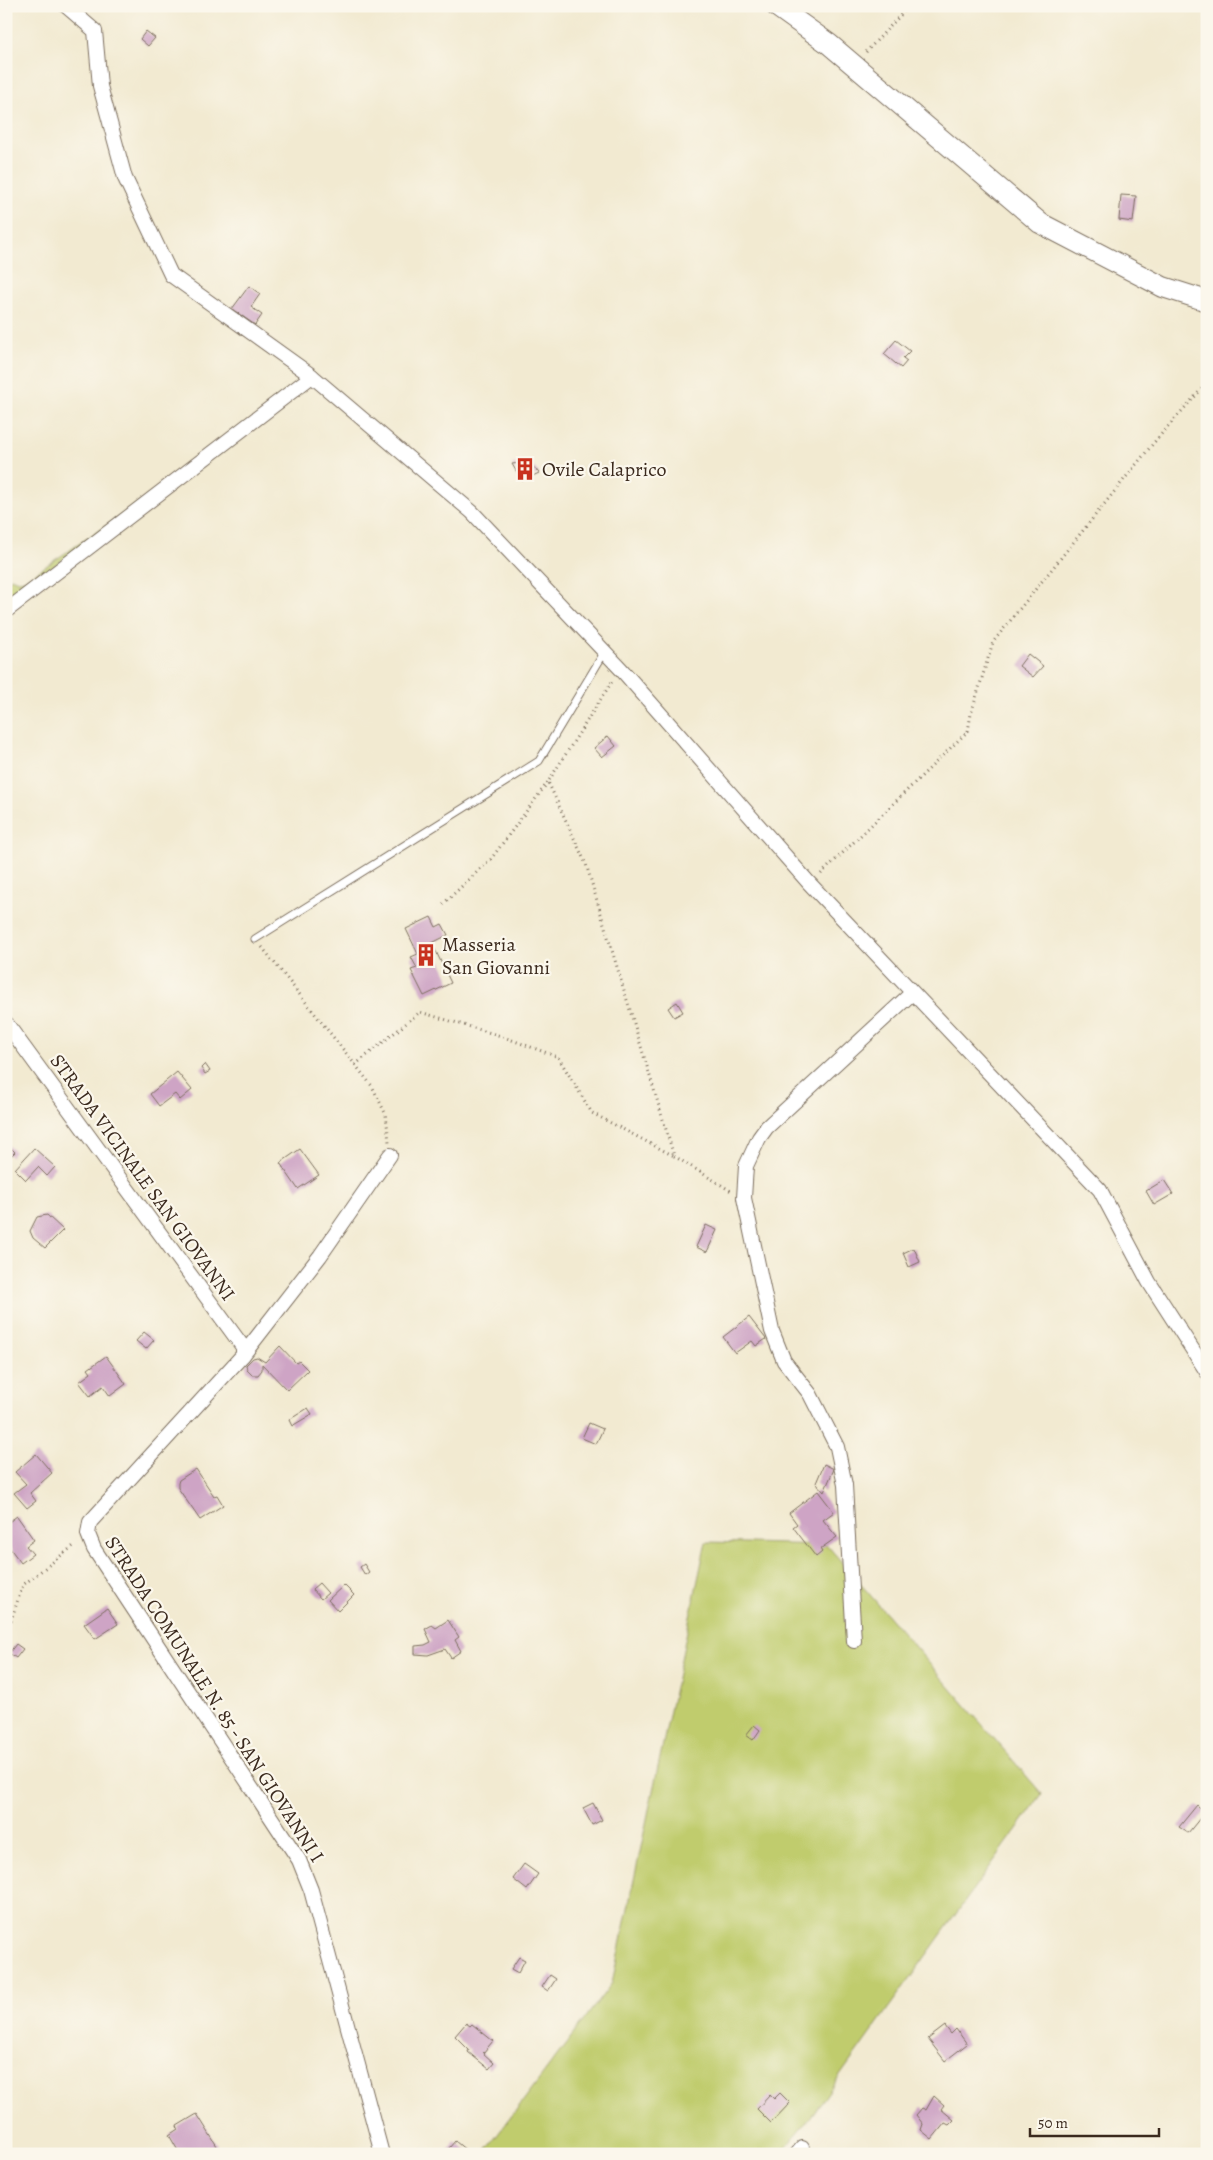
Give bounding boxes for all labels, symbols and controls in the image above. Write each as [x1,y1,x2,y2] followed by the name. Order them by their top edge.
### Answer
[512,456,538,482] building icon: Ovile Calaprico
[542,456,666,483] place label: Ovile Calaprico
[442,931,550,981] place label: Masseria San Giovanni
[413,942,439,968] building icon: Masseria San Giovanni
[44,1048,241,1306] street label: STRADA VICINALE SAN GIOVANNI
[99,1531,330,1868] street label: STRADA COMUNALE N. 85 - SAN GIOVANNI I
[1030,2105,1159,2137] scale bar
[1038,2113,1068,2133] text: 50 m

